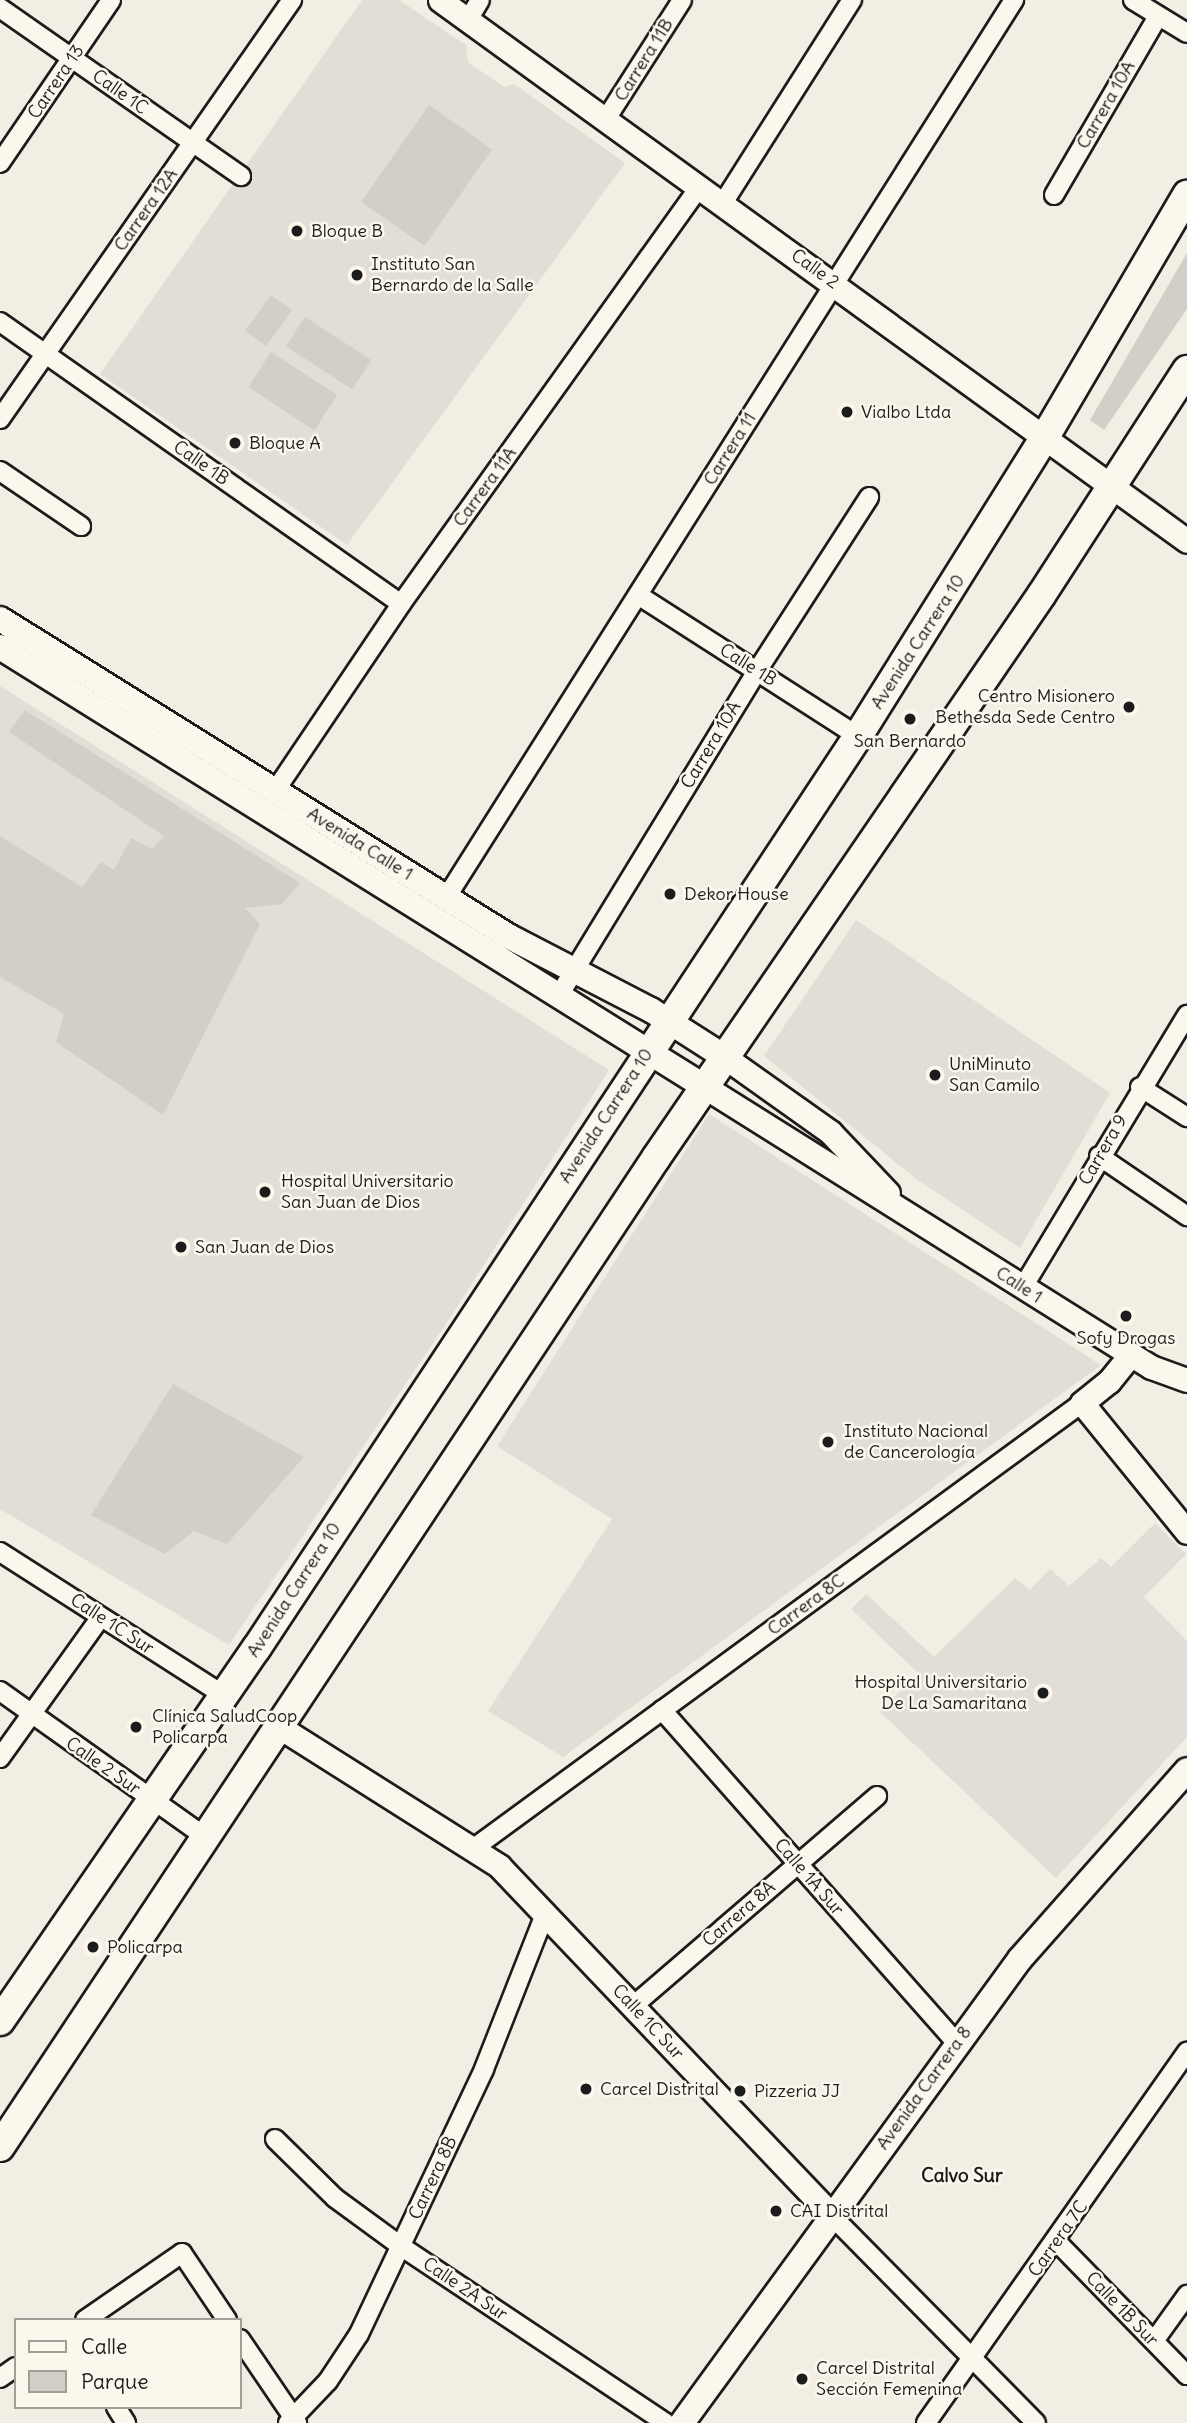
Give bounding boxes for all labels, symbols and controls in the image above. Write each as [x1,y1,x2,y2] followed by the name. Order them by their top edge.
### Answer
[610,15,678,105] street label: Carrera 11B
[23,41,89,123] street label: Carrera 13
[1072,57,1140,153] street label: Carrera 10A
[88,65,152,119] street label: Calle 1C
[110,164,182,256] street label: Carrera 12A
[311,220,383,242] place label: Bloque B
[289,223,305,239] marker: Bloque B
[787,244,843,294] street label: Calle 2
[371,254,534,296] place label: Instituto San Bernardo de la Salle
[349,267,365,283] marker: Instituto San Bernardo de la Salle
[861,401,951,423] place label: Vialbo Ltda
[839,404,855,420] marker: Vialbo Ltda
[699,409,761,489] street label: Carrera 11
[249,432,321,454] place label: Bloque A
[227,435,243,451] marker: Bloque A
[169,436,233,490] street label: Calle 1B
[449,443,521,531] street label: Carrera 11A
[866,571,970,713] street label: Avenida Carrera 10
[716,639,780,691] street label: Calle 1B
[935,686,1115,728] place label: Centro Misionero Bethesda Sede Centro
[676,697,746,793] street label: Carrera 10A
[1121,699,1137,715] marker: Centro Misionero Bethesda Sede Centro
[902,711,918,727] marker: San Bernardo
[854,730,966,752] place label: San Bernardo
[303,803,417,885] street label: Avenida Calle 1
[684,883,789,905] place label: Dekor House
[662,886,678,902] marker: Dekor House
[554,1045,658,1187] street label: Avenida Carrera 10
[949,1054,1040,1096] place label: UniMinuto San Camilo
[927,1067,943,1083] marker: UniMinuto San Camilo
[1074,1111,1132,1189] street label: Carrera 9
[281,1171,454,1214] place label: Hospital Universitario San Juan de Dios
[255,1182,275,1202] marker: Hospital Universitario San Juan de Dios
[195,1236,334,1258] place label: San Juan de Dios
[173,1239,189,1255] marker: San Juan de Dios
[992,1262,1046,1308] street label: Calle 1
[1118,1308,1134,1324] marker: Sofy Drogas
[1077,1327,1175,1349] place label: Sofy Drogas
[844,1421,988,1464] place label: Instituto Nacional de Cancerología
[818,1432,838,1452] marker: Instituto Nacional de Cancerología
[242,1519,346,1661] street label: Avenida Carrera 10
[763,1570,849,1640] street label: Carrera 8C
[66,1589,158,1659] street label: Calle 1C Sur
[854,1672,1027,1714] place label: Hospital Universitario De La Samaritana
[1033,1683,1053,1703] marker: Hospital Universitario De La Samaritana
[152,1706,297,1748] place label: Clínica SaludCoop Policarpa
[126,1717,146,1737] marker: Clínica SaludCoop Policarpa
[62,1732,144,1800] street label: Calle 2 Sur
[770,1834,848,1920] street label: Calle 1A Sur
[698,1877,780,1951] street label: Carrera 8A
[107,1936,183,1958] place label: Policarpa
[85,1939,101,1955] marker: Policarpa
[608,1980,688,2064] street label: Calle 1C Sur
[872,2022,976,2154] street label: Avenida Carrera 8
[600,2078,719,2100] place label: Carcel Distrital
[754,2080,840,2102] place label: Pizzeria JJ
[578,2081,594,2097] marker: Carcel Distrital
[732,2083,748,2099] marker: Pizzeria JJ
[404,2133,462,2223] street label: Carrera 8B
[921,2165,1003,2187] district label: Calvo Sur
[1024,2197,1092,2281] street label: Carrera 7C
[790,2200,888,2222] place label: CAI Distrital
[768,2203,784,2219] marker: CAI Distrital
[419,2253,511,2325] street label: Calle 2A Sur
[1081,2267,1163,2351] street label: Calle 1B Sur
[14,2318,242,2409] legend
[81,2333,127,2360] text: Calle
[816,2358,962,2400] place label: Carcel Distrital Sección Femenina
[81,2368,149,2395] text: Parque
[794,2371,810,2387] marker: Carcel Distrital Sección Femenina

